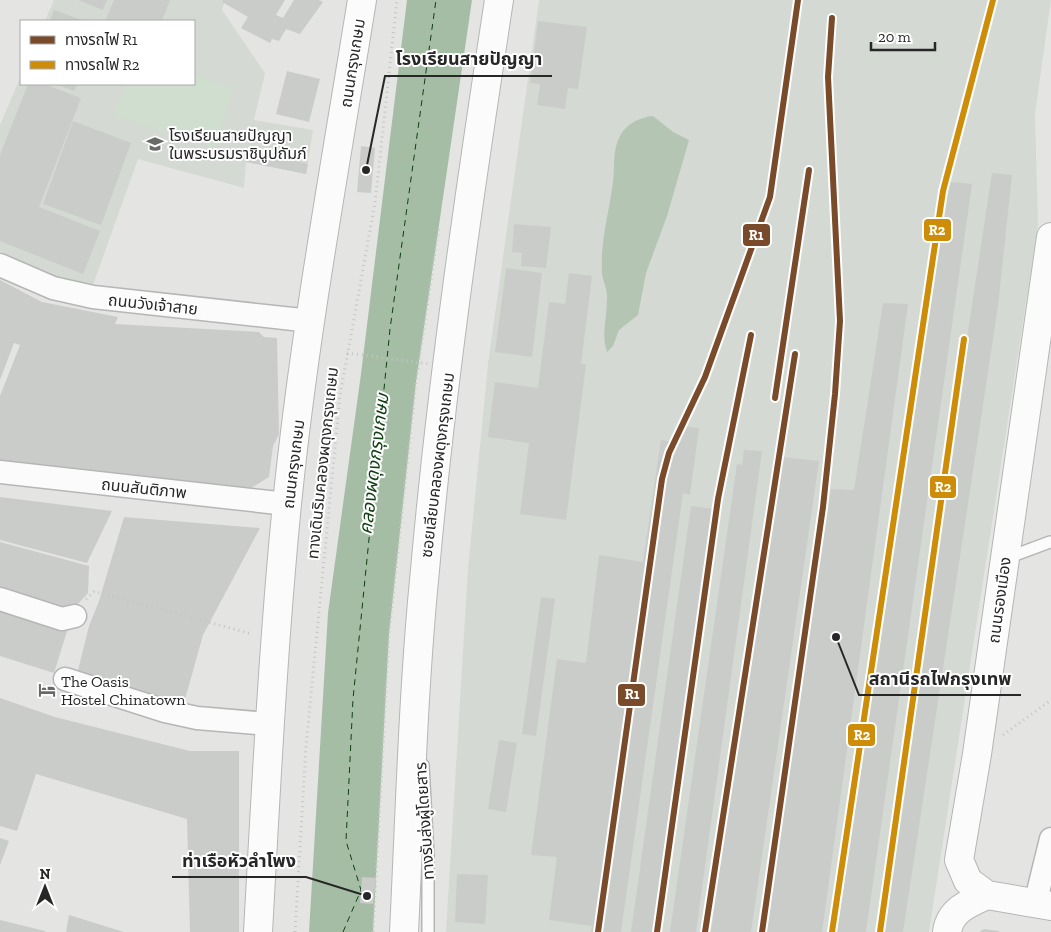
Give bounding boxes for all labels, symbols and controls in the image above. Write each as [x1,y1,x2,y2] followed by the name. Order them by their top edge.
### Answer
[336,17,369,109] street label: ถนนกรุงเกษม
[20,20,195,85] legend
[871,20,935,52] scale bar
[878,28,911,46] text: 20 m
[65,31,138,49] text: ทางรถไฟ R1
[385,43,552,76] callout: โรงเรียนสายปัญญา
[396,48,542,70] text: โรงเรียนสายปัญญา
[65,56,140,74] text: ทางรถไฟ R2
[169,126,307,163] place label: โรงเรียนสายปัญญา ในพระบรมราชินูปถัมภ์
[145,134,165,154] school or university icon: โรงเรียนสายปัญญา ในพระบรมราชินูปถัมภ์
[923,218,952,242] line badge: R2
[929,222,946,239] text: R2
[742,223,771,247] line badge: R1
[749,227,764,244] text: R1
[107,290,199,319] street label: ถนนวังเจ้าสาย
[303,366,342,560] street label: ทางเดินริมคลองผดุงกรุงเกษม
[417,371,458,559] street label: ซอยเลียบคลองผดุงกรุงเกษม
[354,390,394,536] water label: คลองผดุงกรุงเกษม
[279,418,308,510] street label: ถนนกรุงเกษม
[100,475,188,502] street label: ถนนสันติภาพ
[929,475,957,499] line badge: R2
[935,479,952,496] text: R2
[984,556,1015,645] street label: ถนนรองเมือง
[859,662,1021,695] callout: สถานีรถไฟกรุงเทพ
[869,668,1011,690] text: สถานีรถไฟกรุงเทพ
[61,672,186,709] place label: The Oasis Hostel Chinatown
[37,680,57,700] hotel icon: The Oasis Hostel Chinatown
[617,683,646,707] line badge: R1
[625,686,640,703] text: R1
[847,723,876,747] line badge: R2
[854,727,871,744] text: R2
[411,761,438,880] street label: ทางรับส่งผู้โดยสาร
[172,844,306,877] callout: ท่าเรือหัวลำโพง
[182,850,296,872] text: ท่าเรือหัวลำโพง
[20,862,70,912] north arrow
[40,866,51,883] text: N

